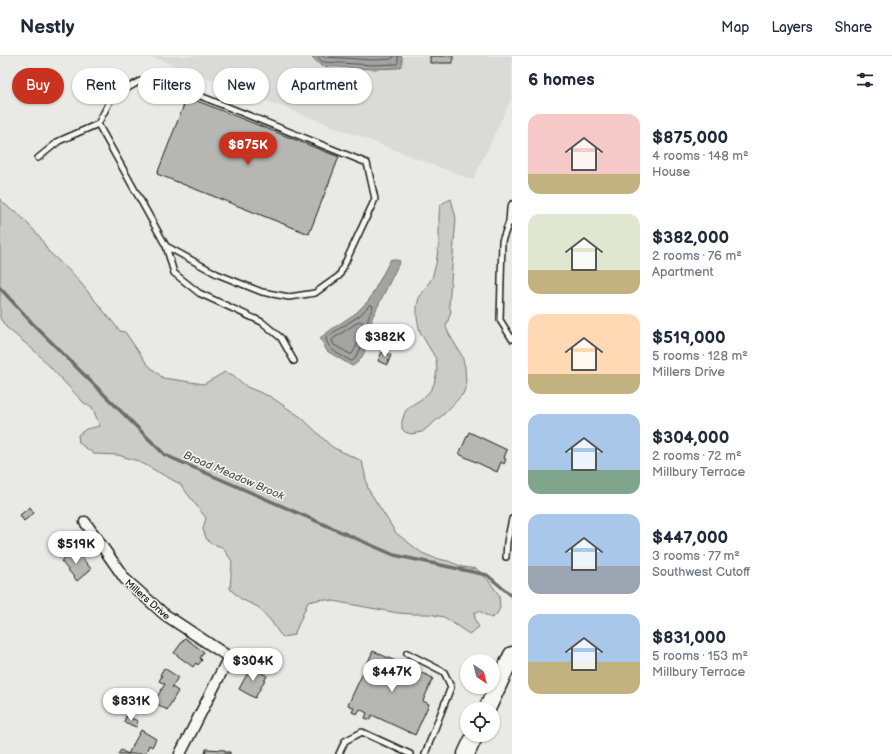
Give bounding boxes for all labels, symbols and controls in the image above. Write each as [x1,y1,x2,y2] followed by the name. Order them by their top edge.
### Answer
[20,16,74,39] text: Nestly
[721,19,749,36] text: Map
[771,19,813,36] text: Layers
[835,19,872,36] text: Share
[12,68,64,104] chip: Buy
[72,68,130,104] chip: Rent
[138,68,205,104] chip: Filters
[213,68,269,104] chip: New
[277,68,372,104] chip: Apartment
[854,69,876,91] icon: filters
[528,70,595,90] text: 6 homes
[652,128,728,148] text: $875,000
[560,130,608,178] icon: home
[220,132,276,166] pin: $875K
[228,137,268,153] text: $875K
[652,148,749,164] text: 4 rooms · 148 m²
[652,164,690,180] text: House
[652,228,729,248] text: $382,000
[560,230,608,278] icon: home
[652,248,742,264] text: 2 rooms · 76 m²
[652,264,713,280] text: Apartment
[357,324,413,358] pin: $382K
[652,328,726,348] text: $519,000
[365,329,405,345] text: $382K
[560,330,608,378] icon: home
[652,348,748,364] text: 5 rooms · 128 m²
[652,364,725,380] text: Millers Drive
[652,428,729,448] text: $304,000
[560,430,608,478] icon: home
[182,448,287,503] water label: Broad Meadow Brook
[652,448,742,464] text: 2 rooms · 72 m²
[652,464,745,480] text: Millbury Terrace
[652,528,728,548] text: $447,000
[560,530,608,578] icon: home
[48,531,104,565] pin: $519K
[57,536,95,552] text: $519K
[652,548,740,564] text: 3 rooms · 77 m²
[652,564,750,580] text: Southwest Cutoff
[122,577,172,623] street label: Millers Drive
[652,628,726,648] text: $831,000
[560,630,608,678] icon: home
[225,648,281,682] pin: $304K
[652,648,748,664] text: 5 rooms · 153 m²
[233,653,273,669] text: $304K
[460,654,500,694] north arrow
[460,654,500,742] map controls
[364,659,420,693] pin: $447K
[372,664,412,680] text: $447K
[652,664,745,680] text: Millbury Terrace
[103,688,159,722] pin: $831K
[112,693,150,709] text: $831K
[460,702,500,742] button: locate

